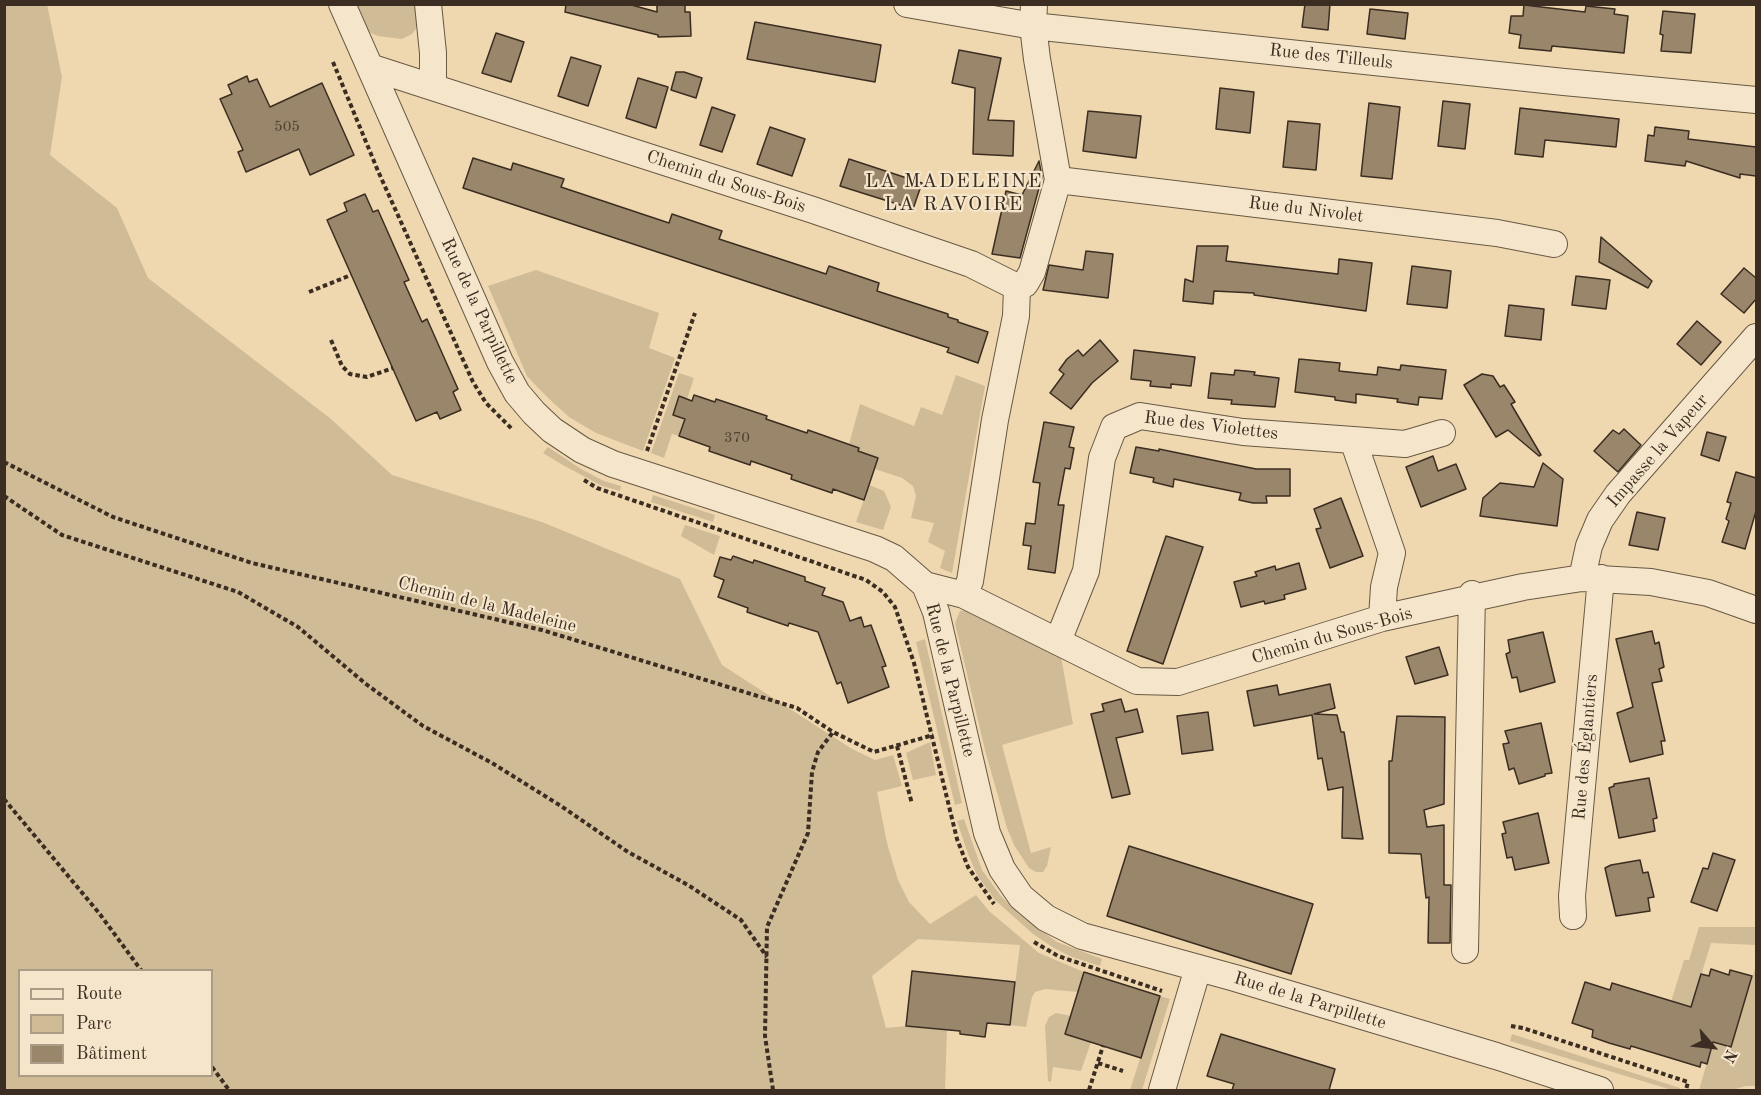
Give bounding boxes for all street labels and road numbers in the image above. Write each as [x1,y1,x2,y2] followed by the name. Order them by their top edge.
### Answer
[1268,40,1394,74] street label: Rue des Tilleuls
[644,146,808,218] street label: Chemin du Sous-Bois
[1247,192,1365,228] street label: Rue du Nivolet
[436,235,522,387] street label: Rue de la Parpillette
[1603,390,1713,512] street label: Impasse la Vapeur
[1143,407,1279,445] street label: Rue des Violettes
[396,572,578,638] street label: Chemin de la Madeleine
[920,601,980,759] street label: Rue de la Parpillette
[1249,603,1415,669] street label: Chemin du Sous-Bois
[1569,673,1603,821] street label: Rue des Églantiers
[1231,968,1389,1034] street label: Rue de la Parpillette

